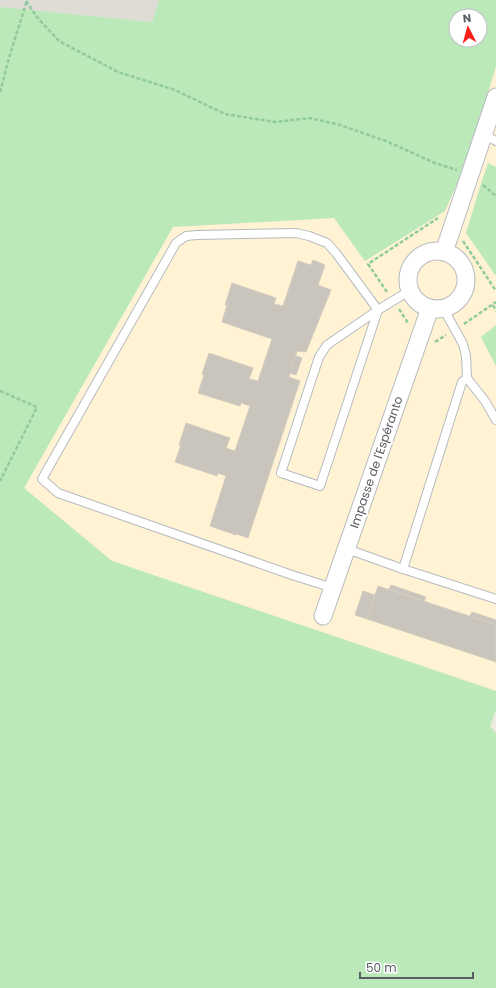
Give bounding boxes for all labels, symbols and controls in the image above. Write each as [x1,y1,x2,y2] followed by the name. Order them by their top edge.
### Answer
[448,8,488,48] north arrow
[462,10,472,26] text: N
[345,393,407,530] street label: Impasse de l'Espéranto
[360,954,473,980] scale bar
[366,959,397,976] text: 50 m

